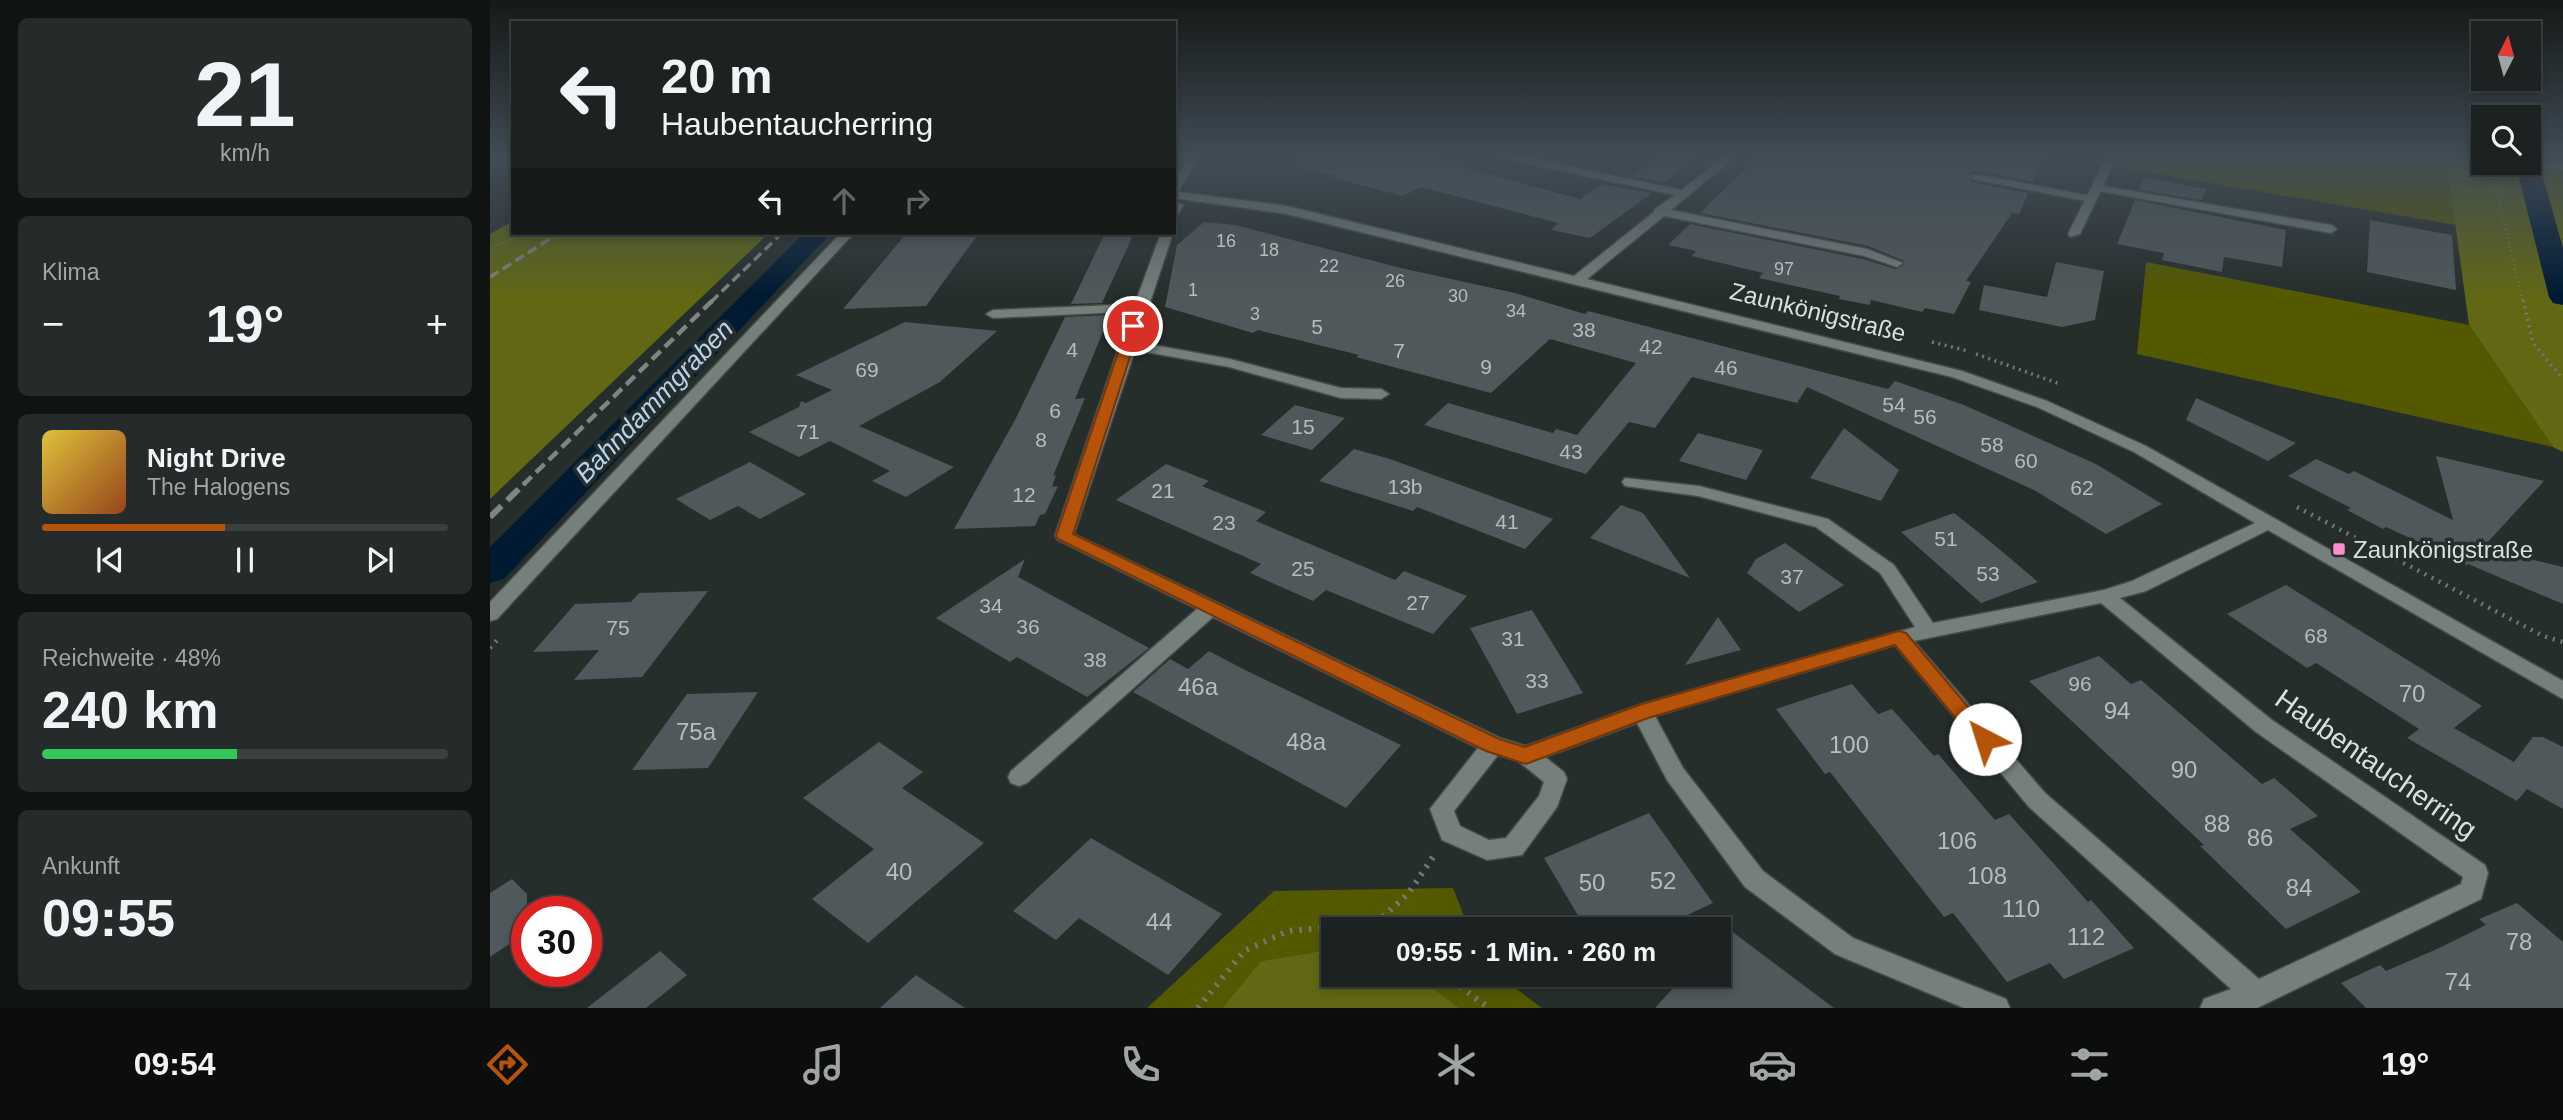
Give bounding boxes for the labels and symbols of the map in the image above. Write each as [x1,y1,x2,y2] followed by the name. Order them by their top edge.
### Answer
[2471,21,2541,91] north arrow
[1216,231,1236,251] house number: 16
[1259,240,1279,260] house number: 18
[1319,256,1339,276] house number: 22
[1774,259,1794,279] house number: 97
[1385,271,1405,291] house number: 26
[1727,277,1909,347] street label: Zaunkönigstraße
[1188,280,1198,300] house number: 1
[1448,286,1468,306] house number: 30
[1103,296,1163,356] pin
[1506,301,1526,321] house number: 34
[1250,304,1260,324] house number: 3
[569,314,739,488] water label: Bahndammgraben
[1311,315,1323,338] house number: 5
[1572,318,1596,341] house number: 38
[1639,335,1663,358] house number: 42
[1066,338,1078,361] house number: 4
[1393,339,1405,362] house number: 7
[1480,355,1492,378] house number: 9
[1714,356,1738,379] house number: 46
[855,358,879,381] house number: 69
[1882,393,1906,416] house number: 54
[1049,399,1061,422] house number: 6
[1913,405,1937,428] house number: 56
[1291,415,1315,438] house number: 15
[796,420,820,443] house number: 71
[1035,428,1047,451] house number: 8
[1980,433,2004,456] house number: 58
[1559,440,1583,463] house number: 43
[2014,449,2038,472] house number: 60
[1387,475,1423,498] house number: 13b
[2070,476,2094,499] house number: 62
[1151,479,1175,502] house number: 21
[1012,483,1036,506] house number: 12
[1495,510,1519,533] house number: 41
[1212,511,1236,534] house number: 23
[1934,527,1958,550] house number: 51
[2353,536,2533,563] place label: Zaunkönigstraße
[2331,541,2347,557] marker: Zaunkönigstraße
[1291,557,1315,580] house number: 25
[1976,562,2000,585] house number: 53
[1780,565,1804,588] house number: 37
[1406,591,1430,614] house number: 27
[979,594,1003,617] house number: 34
[1016,615,1040,638] house number: 36
[606,616,630,639] house number: 75
[2304,624,2328,647] house number: 68
[1501,627,1525,650] house number: 31
[1083,648,1107,671] house number: 38
[1525,669,1549,692] house number: 33
[2068,672,2092,695] house number: 96
[1178,673,1219,700] house number: 46a
[2399,680,2425,707] house number: 70
[2270,683,2482,845] street label: Haubentaucherring
[2104,697,2130,724] house number: 94
[1948,702,2022,776] position arrow
[676,718,717,745] house number: 75a
[1286,728,1327,755] house number: 48a
[1829,731,1869,758] house number: 100
[2171,756,2197,783] house number: 90
[2204,810,2230,837] house number: 88
[2247,824,2273,851] house number: 86
[1937,827,1977,854] house number: 106
[886,858,912,885] house number: 40
[1967,862,2007,889] house number: 108
[1650,867,1676,894] house number: 52
[1579,869,1605,896] house number: 50
[2286,874,2312,901] house number: 84
[2002,895,2040,922] house number: 110
[511,896,602,987] speed limit sign: 30
[1146,908,1172,935] house number: 44
[2067,923,2105,950] house number: 112
[2506,928,2532,955] house number: 78
[2445,968,2471,995] house number: 74

